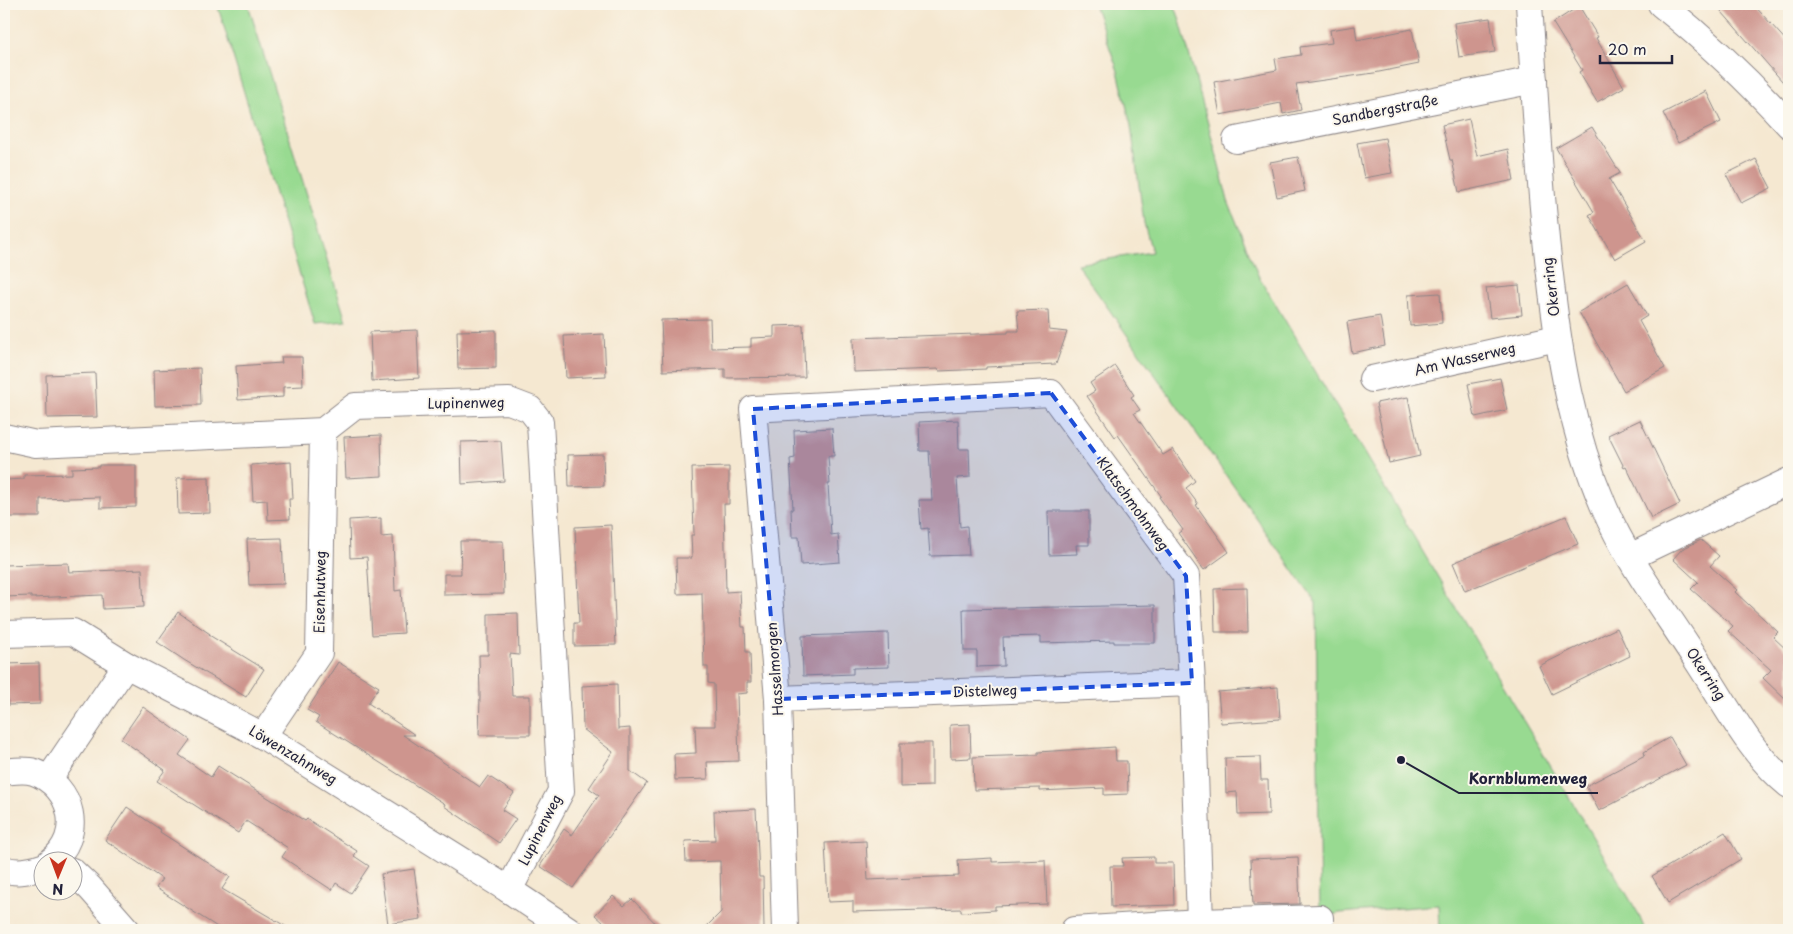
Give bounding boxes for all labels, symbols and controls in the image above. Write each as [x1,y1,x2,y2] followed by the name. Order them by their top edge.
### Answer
[1600,32,1673,64] scale bar
[1608,37,1647,60] text: 20 m
[1330,89,1440,130] street label: Sandbergstraße
[1536,256,1565,318] street label: Okerring
[1412,337,1518,380] street label: Am Wasserweg
[427,391,505,414] street label: Lupinenweg
[1092,453,1175,555] street label: Klatschmohnweg
[308,550,331,634] street label: Eisenhutweg
[761,621,788,717] street label: Hasselmorgen
[1681,643,1731,704] street label: Okerring
[952,679,1018,702] street label: Distelweg
[245,720,341,789] street label: Löwenzahnweg
[1459,763,1598,793] callout: Kornblumenweg
[1468,766,1588,789] text: Kornblumenweg
[513,791,566,869] street label: Lupinenweg
[32,852,82,902] north arrow
[52,879,63,900] text: N

